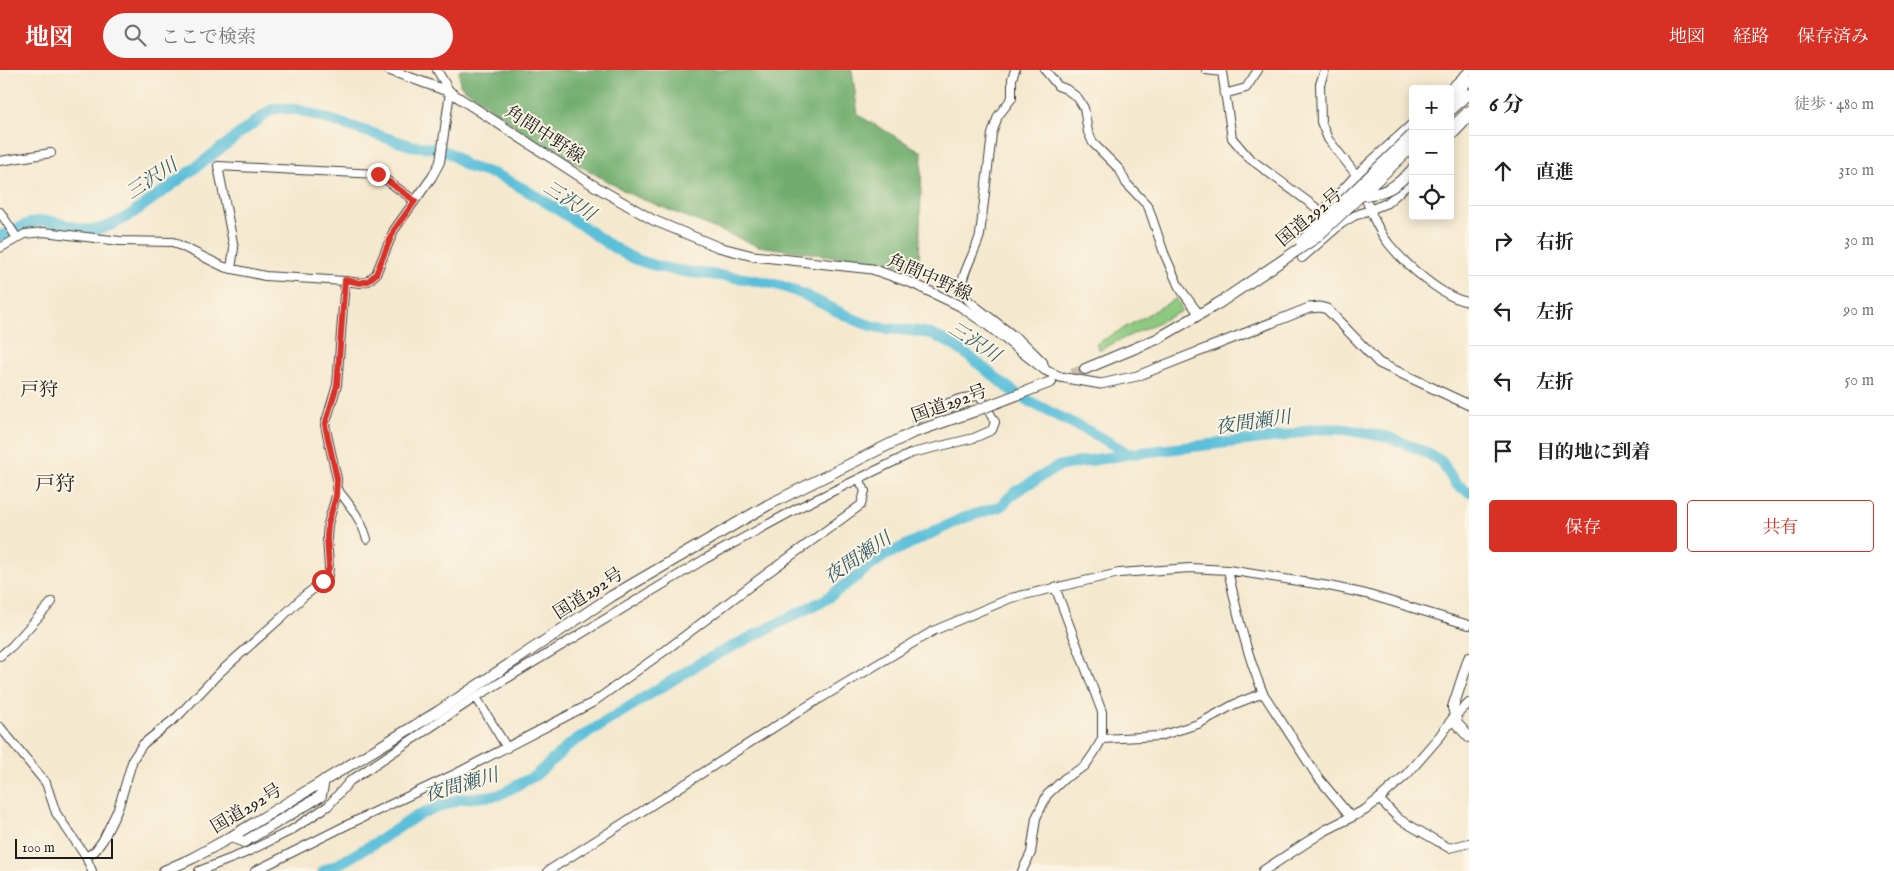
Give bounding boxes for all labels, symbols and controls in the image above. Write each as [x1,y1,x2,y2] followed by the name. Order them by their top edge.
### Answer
[103,13,453,58] search box
[121,21,149,49] icon: search
[25,23,73,54] text: 地図
[161,26,256,50] text: ここで検索
[1669,26,1705,49] text: 地図
[1733,26,1769,49] text: 経路
[1797,26,1869,49] text: 保存済み
[1409,85,1454,220] map controls
[1409,85,1454,130] button: +
[1489,92,1523,119] text: 6 分
[1794,95,1874,115] text: 徒歩 · 480 m
[500,101,588,169] street label: 角間中野線
[1409,130,1454,175] button: −
[122,153,184,205] water label: 三沢川
[1489,157,1517,185] icon: ahead
[1536,161,1574,185] text: 直進
[1838,161,1874,181] text: 310 m
[367,163,390,186] route end
[1409,175,1454,220] button: locate
[538,176,601,228] water label: 三沢川
[1272,184,1348,252] street label: 国道292号
[1489,227,1517,255] icon: right
[1536,231,1574,255] text: 右折
[1844,231,1874,251] text: 30 m
[884,250,975,307] street label: 角間中野線
[1489,297,1517,325] icon: left
[1536,301,1574,325] text: 左折
[1843,301,1874,321] text: 90 m
[943,317,1006,369] water label: 三沢川
[1489,367,1517,395] icon: left
[1536,371,1574,395] text: 左折
[1845,371,1874,391] text: 50 m
[20,379,58,403] district label: 戸狩
[909,380,990,429] street label: 国道292号
[1214,406,1295,440] water label: 夜間瀬川
[1489,437,1517,465] icon: arrive
[1536,441,1650,465] text: 目的地に到着
[35,472,75,497] district label: 戸狩
[1489,500,1677,552] button: 保存
[1687,500,1874,552] button: 共有
[820,526,898,590] water label: 夜間瀬川
[550,563,628,625] street label: 国道292号
[312,570,335,593] route start
[422,763,503,808] water label: 夜間瀬川
[207,779,286,839] street label: 国道292号
[15,836,112,859] scale bar
[22,839,55,857] text: 100 m

